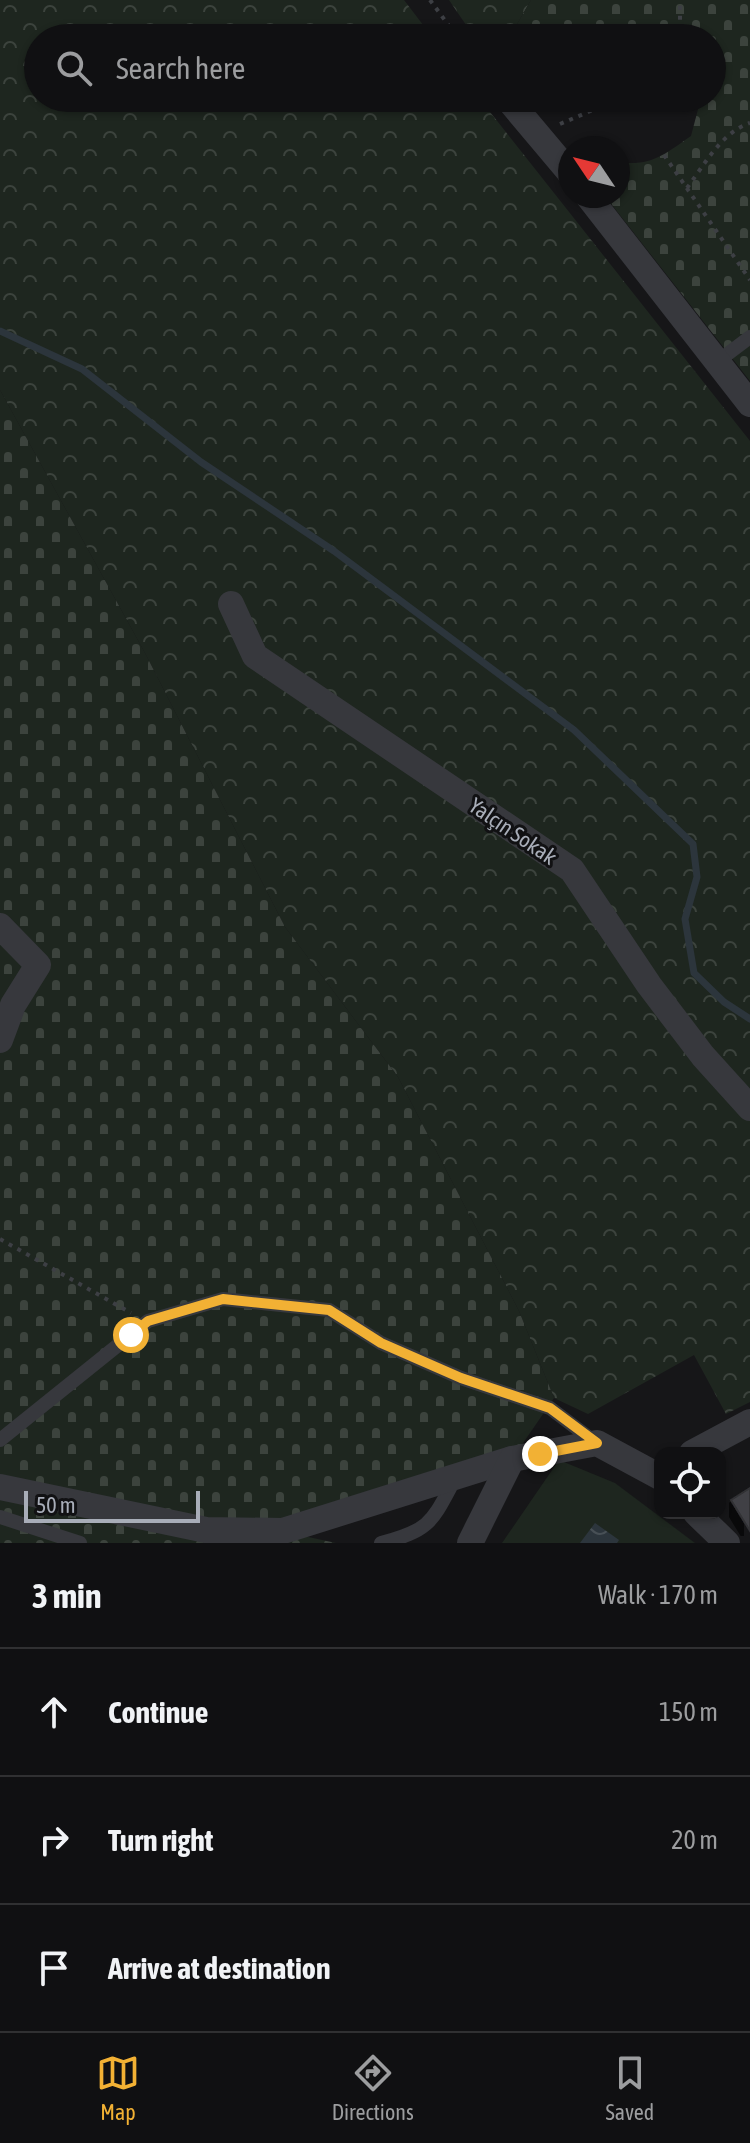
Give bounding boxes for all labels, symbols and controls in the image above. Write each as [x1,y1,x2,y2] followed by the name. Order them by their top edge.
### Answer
[24,24,726,112] search box
[52,46,96,90] icon: search
[116,51,245,85] text: Search here
[558,136,630,208] north arrow
[464,792,562,870] street label: Yalçın Sokak
[113,1317,149,1353] route start
[522,1436,558,1472] route end
[654,1447,726,1519] map controls
[654,1447,726,1519] button: locate
[24,1487,200,1523] scale bar
[36,1492,76,1518] text: 50 m
[32,1576,101,1615] text: 3 min
[598,1580,718,1610] text: Walk · 170 m
[32,1690,76,1734] icon: ahead
[108,1695,208,1729] text: Continue
[659,1697,718,1727] text: 150 m
[32,1818,76,1862] icon: right
[108,1823,214,1857] text: Turn right
[671,1825,718,1855] text: 20 m
[32,1946,76,1990] icon: arrive
[108,1951,330,1985] text: Arrive at destination
[96,2051,140,2125] tab: Map
[332,2051,414,2125] tab: Directions
[605,2051,654,2125] tab: Saved

